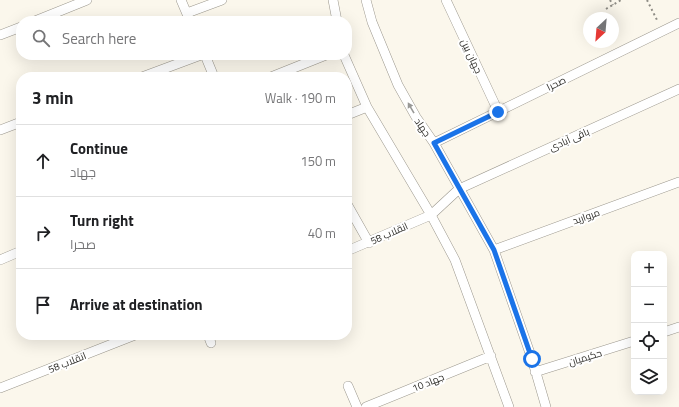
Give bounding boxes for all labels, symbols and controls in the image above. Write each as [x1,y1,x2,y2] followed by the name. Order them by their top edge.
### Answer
[583,12,619,48] north arrow
[16,16,352,60] search box
[30,27,52,49] icon: search
[62,27,136,50] text: Search here
[457,36,486,76] street label: جهان بین
[544,72,568,95] street label: صحرا
[32,85,73,111] text: 3 min
[265,88,336,108] text: Walk · 190 m
[407,102,414,113] one-way arrow
[489,103,507,121] route end
[411,115,434,140] street label: جهاد
[547,124,592,155] street label: باقی آبادی
[70,137,128,160] text: Continue
[32,150,54,172] icon: ahead
[300,151,336,171] text: 150 m
[70,162,96,182] text: جهاد
[570,205,602,228] street label: مروارید
[70,209,134,232] text: Turn right
[368,219,410,248] street label: انقلاب 58
[32,222,54,244] icon: right
[308,223,336,243] text: 40 m
[70,234,96,254] text: صحرا
[631,251,667,395] map controls
[631,251,667,287] button: +
[631,287,667,323] button: −
[70,293,203,316] text: Arrive at destination
[32,294,54,316] icon: arrive
[631,323,667,359] button: locate
[567,345,604,370] street label: حکیمیان
[46,348,88,377] street label: انقلاب 58
[523,350,541,368] route start
[631,359,667,395] button: layers
[410,369,446,396] street label: جهاد 10

